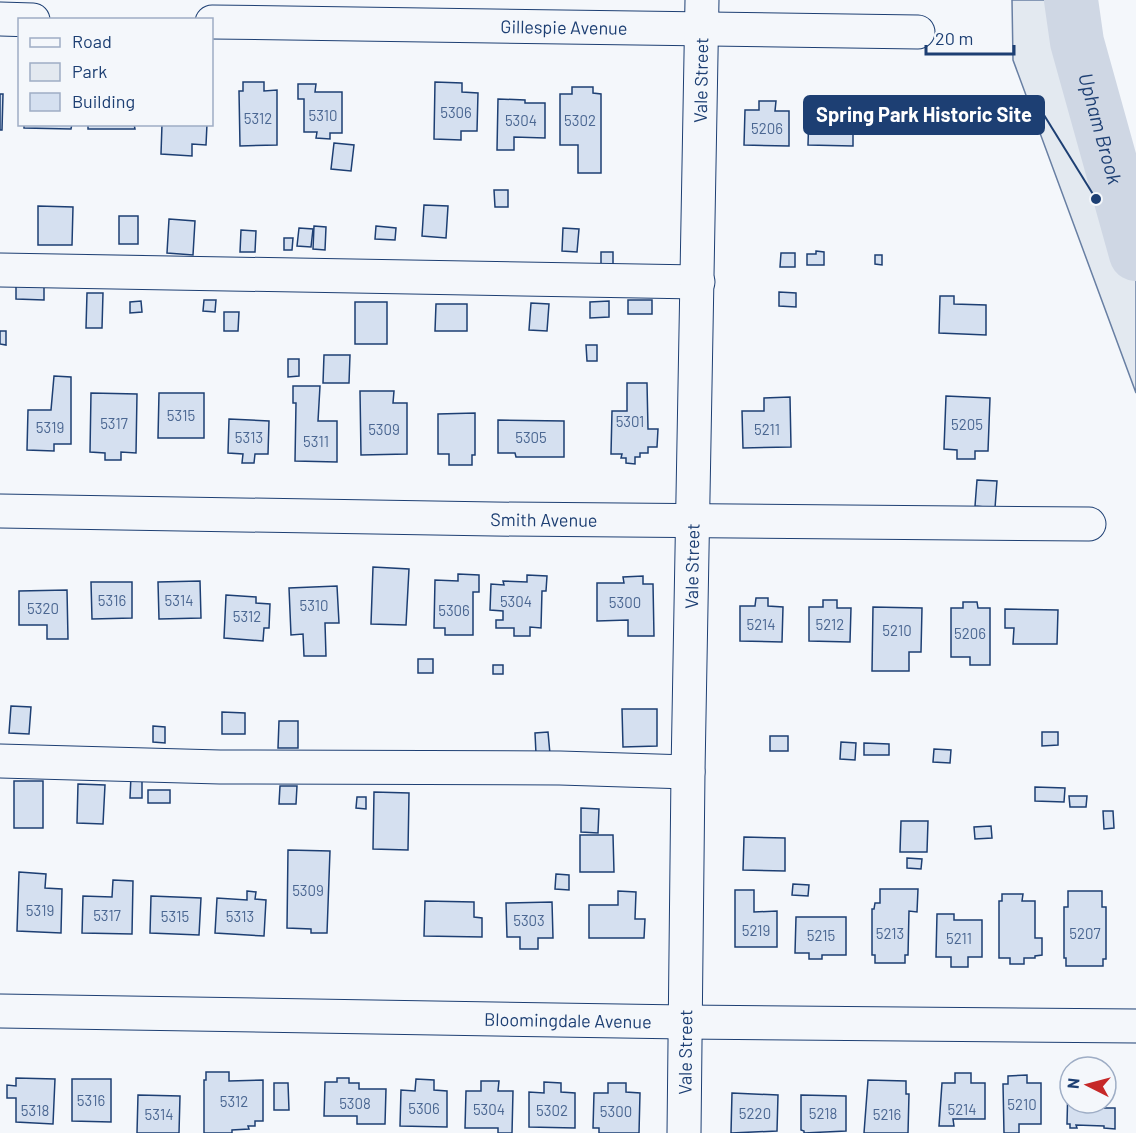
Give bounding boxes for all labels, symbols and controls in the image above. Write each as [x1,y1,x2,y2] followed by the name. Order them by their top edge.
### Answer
[500,15,628,39] street label: Gillespie Avenue
[18,18,213,126] legend
[926,18,1014,56] scale bar
[935,27,973,49] text: 20 m
[72,30,112,52] text: Road
[689,37,712,123] street label: Vale Street
[72,60,107,82] text: Park
[1074,70,1128,187] water label: Upham Brook
[72,90,135,112] text: Building
[804,96,1044,134] callout: Spring Park Historic Site
[816,102,1032,126] text: Spring Park Historic Site
[440,103,472,121] house number: 5306
[308,106,338,124] house number: 5310
[244,109,272,127] house number: 5312
[505,111,537,129] house number: 5304
[564,111,596,129] house number: 5302
[751,119,783,137] house number: 5206
[167,406,195,424] house number: 5315
[616,412,644,430] house number: 5301
[100,414,128,432] house number: 5317
[951,415,983,433] house number: 5205
[36,418,64,436] house number: 5319
[368,420,400,438] house number: 5309
[754,420,780,438] house number: 5211
[235,428,263,446] house number: 5313
[515,428,547,446] house number: 5305
[303,432,329,450] house number: 5311
[490,508,598,531] street label: Smith Avenue
[680,523,704,609] street label: Vale Street
[98,591,126,609] house number: 5316
[165,591,193,609] house number: 5314
[500,592,532,610] house number: 5304
[609,593,641,611] house number: 5300
[299,596,329,614] house number: 5310
[27,599,59,617] house number: 5320
[438,601,470,619] house number: 5306
[233,607,261,625] house number: 5312
[746,615,776,633] house number: 5214
[816,615,844,633] house number: 5212
[882,621,912,639] house number: 5210
[954,624,986,642] house number: 5206
[292,881,324,899] house number: 5309
[26,901,54,919] house number: 5319
[93,906,121,924] house number: 5317
[161,907,189,925] house number: 5315
[226,907,254,925] house number: 5313
[513,911,545,929] house number: 5303
[742,921,770,939] house number: 5219
[876,924,904,942] house number: 5213
[1069,924,1101,942] house number: 5207
[807,926,835,944] house number: 5215
[946,929,972,947] house number: 5211
[484,1008,652,1032] street label: Bloomingdale Avenue
[673,1009,696,1095] street label: Vale Street
[1058,1055,1118,1115] north arrow
[1063,1077,1083,1090] text: N
[77,1091,105,1109] house number: 5316
[220,1092,248,1110] house number: 5312
[339,1094,371,1112] house number: 5308
[1007,1095,1037,1113] house number: 5210
[408,1099,440,1117] house number: 5306
[473,1100,505,1118] house number: 5304
[947,1100,977,1118] house number: 5214
[21,1101,49,1119] house number: 5318
[536,1101,568,1119] house number: 5302
[600,1102,632,1120] house number: 5300
[739,1104,771,1122] house number: 5220
[809,1104,837,1122] house number: 5218
[145,1105,173,1123] house number: 5314
[873,1105,901,1123] house number: 5216

